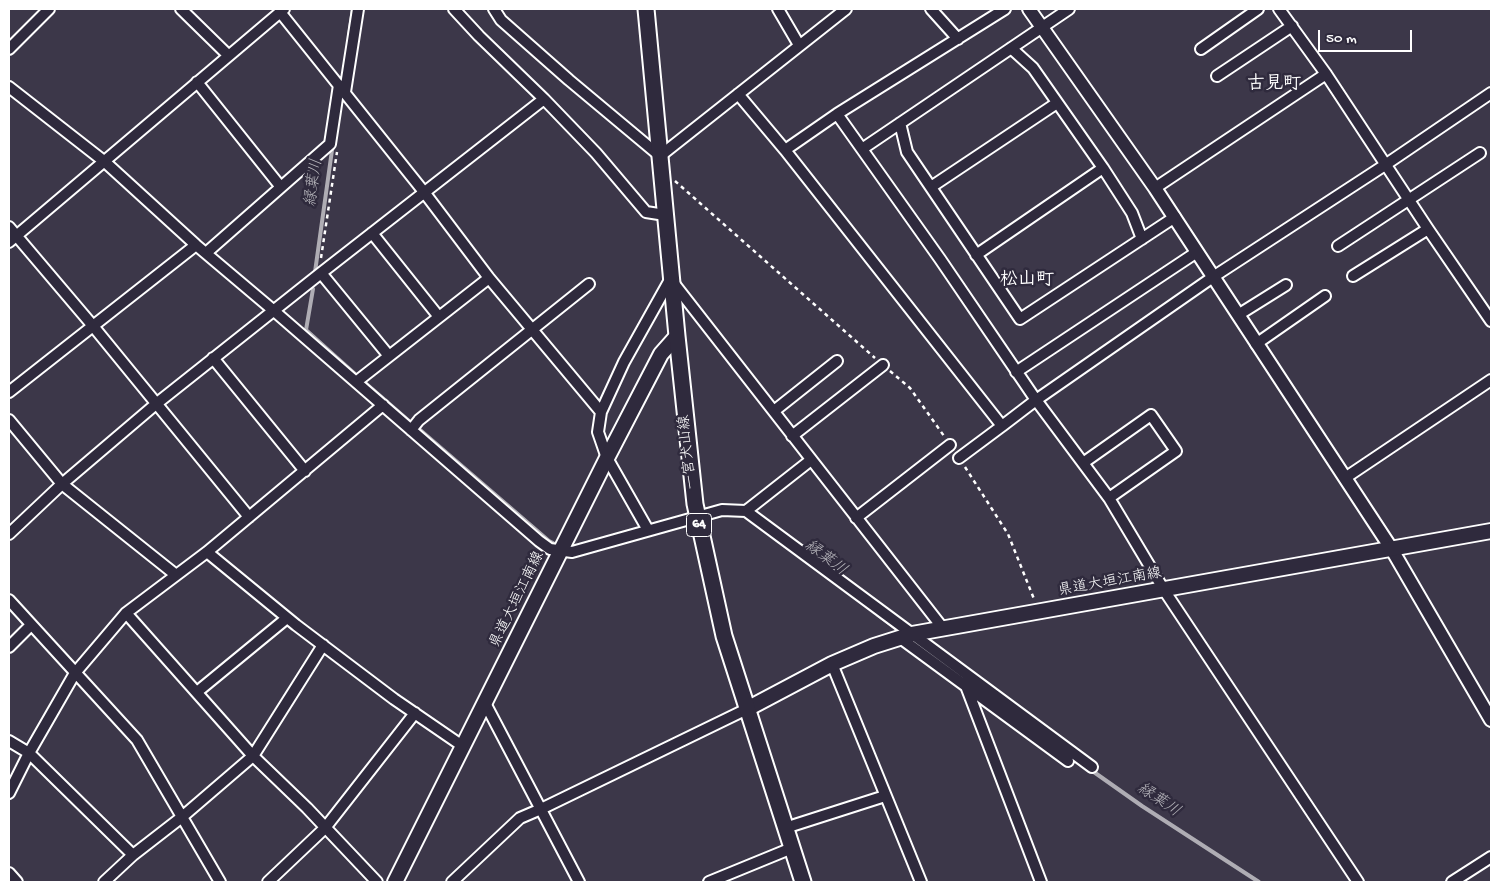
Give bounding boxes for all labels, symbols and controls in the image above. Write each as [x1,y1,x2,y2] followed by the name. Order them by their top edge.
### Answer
[1320,20,1414,52] scale bar
[1326,30,1357,48] text: 50 m
[1247,74,1301,96] district label: 古見町
[302,158,328,208] water label: 縁葉川
[1000,270,1054,292] district label: 松山町
[676,414,702,490] street label: 一宮犬山線
[686,514,712,536] road number: 64
[800,537,850,581] water label: 縁葉川
[487,549,549,651] street label: 県道大垣江南線
[1057,565,1163,601] street label: 県道大垣江南線
[1133,780,1183,822] water label: 縁葉川

